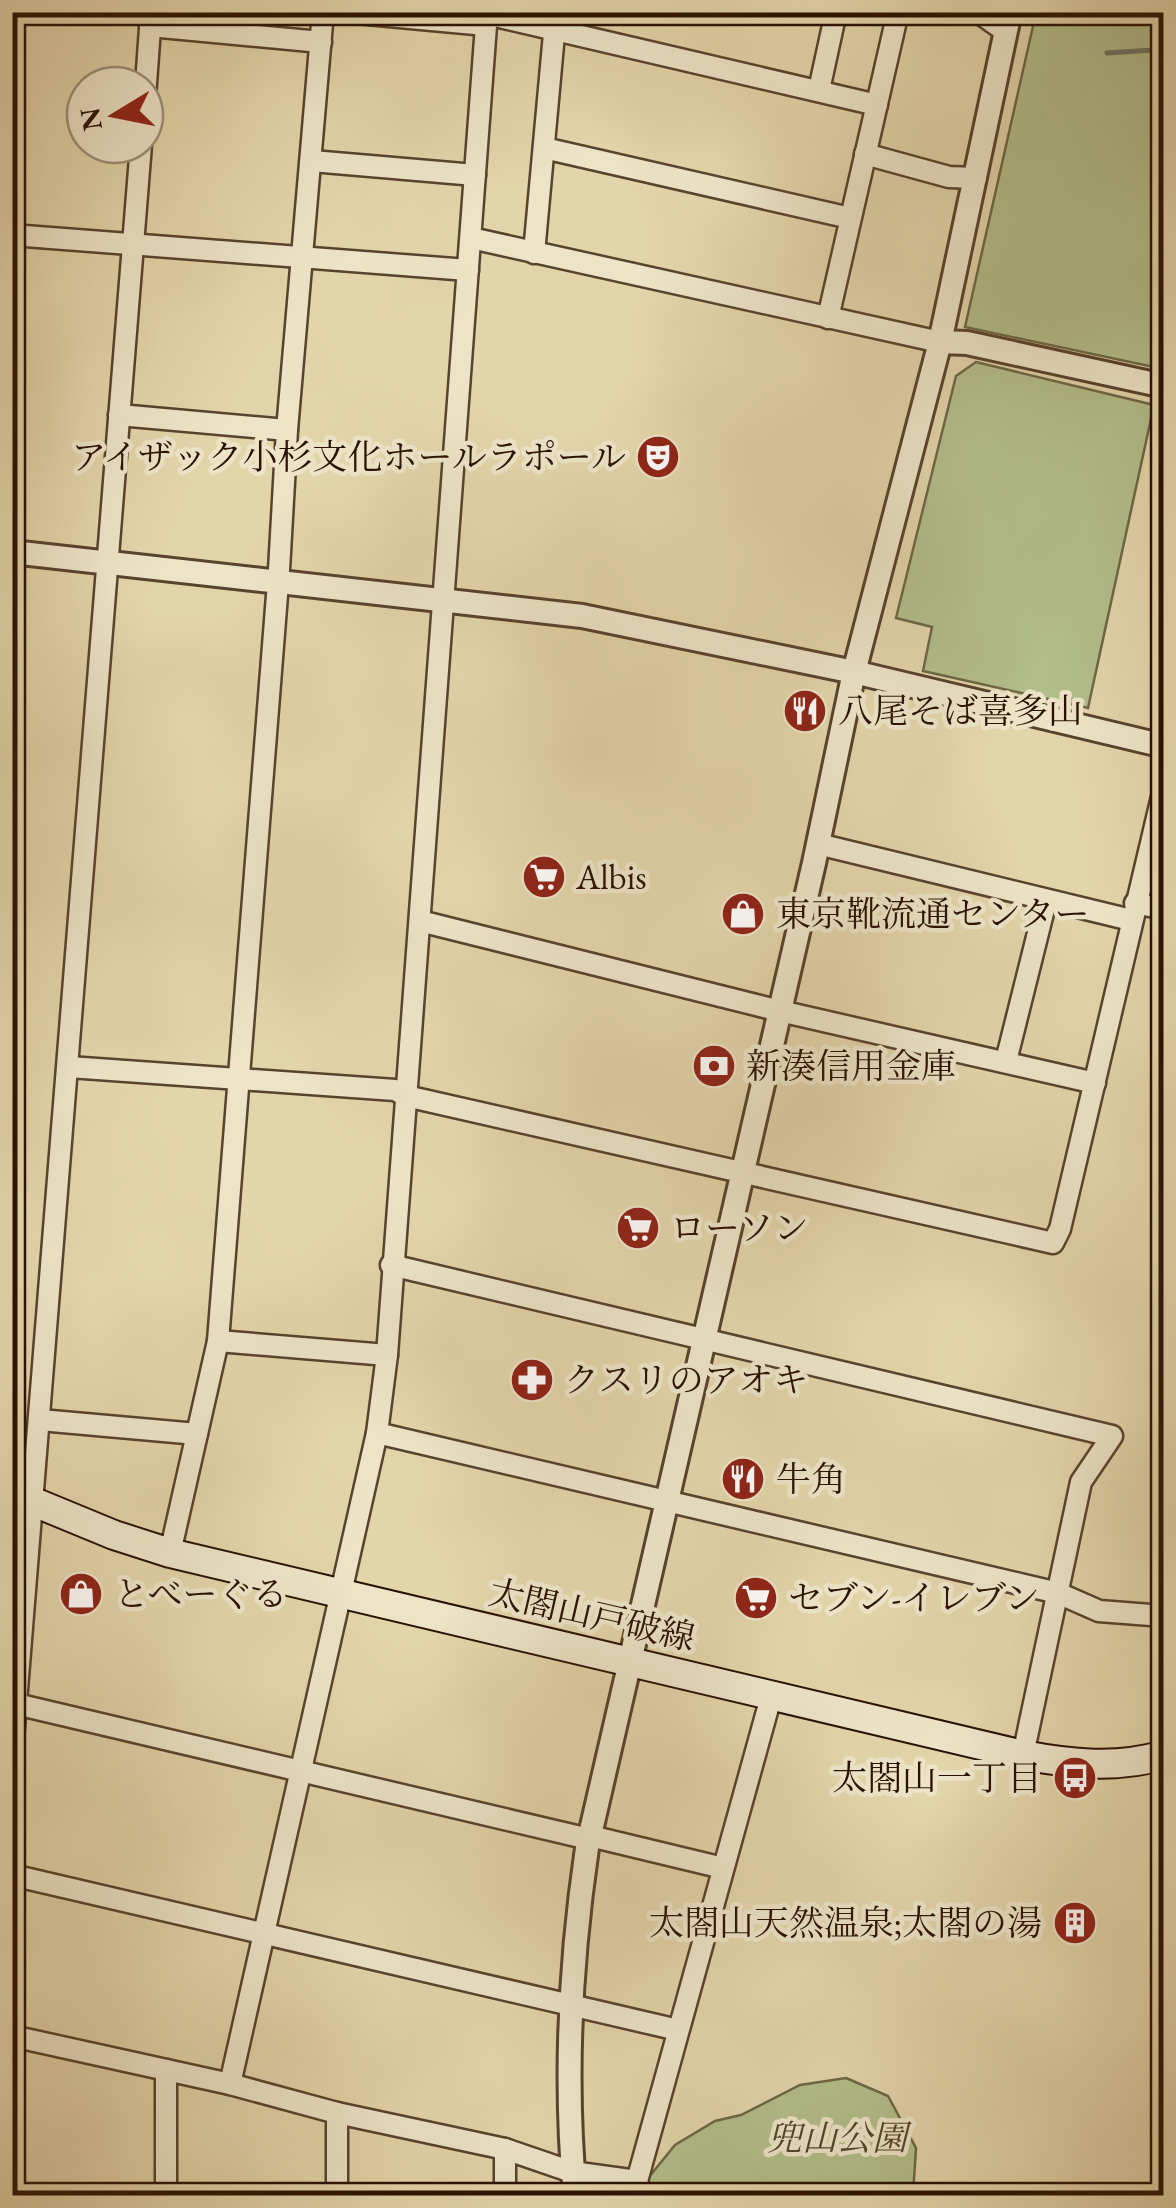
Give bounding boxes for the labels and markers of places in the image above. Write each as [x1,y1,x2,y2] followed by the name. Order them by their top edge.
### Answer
[71,434,626,479] place label: アイザック小杉文化ホールラポール
[635,434,681,480] theatre icon: アイザック小杉文化ホールラポール
[782,688,828,734] restaurant icon: 八尾そば喜多山
[838,688,1083,733] place label: 八尾そば喜多山
[521,854,567,900] supermarket icon: Albis
[575,854,647,899] place label: Albis
[720,891,766,937] shop icon: 東京靴流通センター
[776,891,1090,936] place label: 東京靴流通センター
[691,1043,737,1089] bank icon: 新湊信用金庫
[746,1043,956,1088] place label: 新湊信用金庫
[615,1205,661,1251] supermarket icon: ローソン
[670,1205,809,1250] place label: ローソン
[509,1357,555,1403] pharmacy icon: クスリのアオキ
[564,1357,808,1402] place label: クスリのアオキ
[720,1456,766,1502] restaurant icon: 牛角
[776,1456,846,1501] place label: 牛角
[58,1571,104,1617] shop icon: とべーぐる
[114,1571,288,1616] place label: とべーぐる
[733,1575,779,1621] supermarket icon: セブン-イレブン
[788,1575,1040,1620] place label: セブン-イレブン
[832,1755,1042,1800] place label: 太閤山一丁目
[1052,1755,1098,1801] bus stop icon: 太閤山一丁目
[649,1900,1042,1945] place label: 太閤山天然温泉;太閤の湯
[1052,1900,1098,1946] building icon: 太閤山天然温泉;太閤の湯

